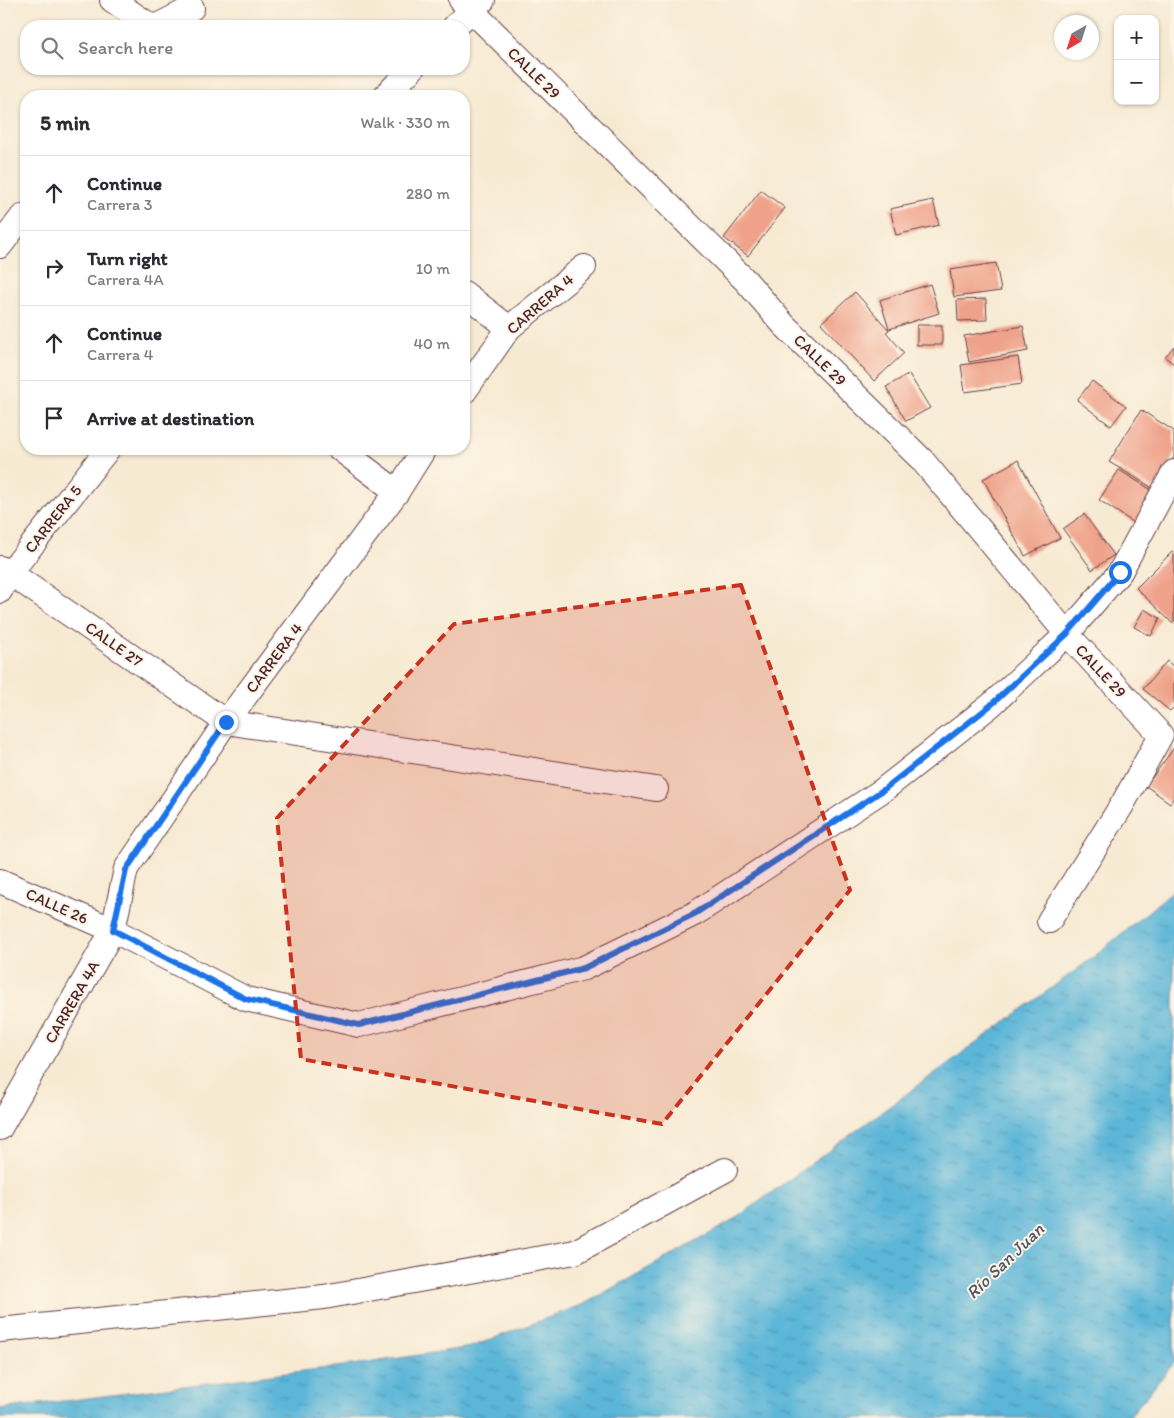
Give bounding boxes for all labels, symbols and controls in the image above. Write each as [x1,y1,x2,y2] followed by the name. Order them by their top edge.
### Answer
[1054,15,1099,60] north arrow
[1114,15,1159,105] map controls
[1114,15,1159,60] button: +
[20,20,470,75] search box
[38,34,66,62] icon: search
[78,36,173,59] text: Search here
[504,43,564,103] street label: CALLE 29
[1114,60,1159,105] button: −
[40,110,90,135] text: 5 min
[360,113,450,132] text: Walk · 330 m
[87,172,162,195] text: Continue
[40,179,68,207] icon: ahead
[406,184,450,203] text: 280 m
[87,195,153,214] text: Carrera 3
[87,247,168,270] text: Turn right
[40,254,68,282] icon: right
[416,259,450,278] text: 10 m
[87,270,164,289] text: Carrera 4A
[503,270,578,338] street label: CARRERA 4
[87,322,162,345] text: Continue
[40,329,68,357] icon: ahead
[790,330,850,390] street label: CALLE 29
[413,334,450,353] text: 40 m
[87,345,153,364] text: Carrera 4
[40,404,68,432] icon: arrive
[87,407,254,430] text: Arrive at destination
[21,481,85,557] street label: CARRERA 5
[1109,561,1132,584] route start
[82,617,146,671] street label: CALLE 27
[242,619,307,697] street label: CARRERA 4
[1072,640,1130,702] street label: CALLE 29
[215,711,238,734] route end
[23,884,91,928] street label: CALLE 26
[41,957,103,1047] street label: CARRERA 4A
[961,1218,1049,1304] water label: Río San Juan

